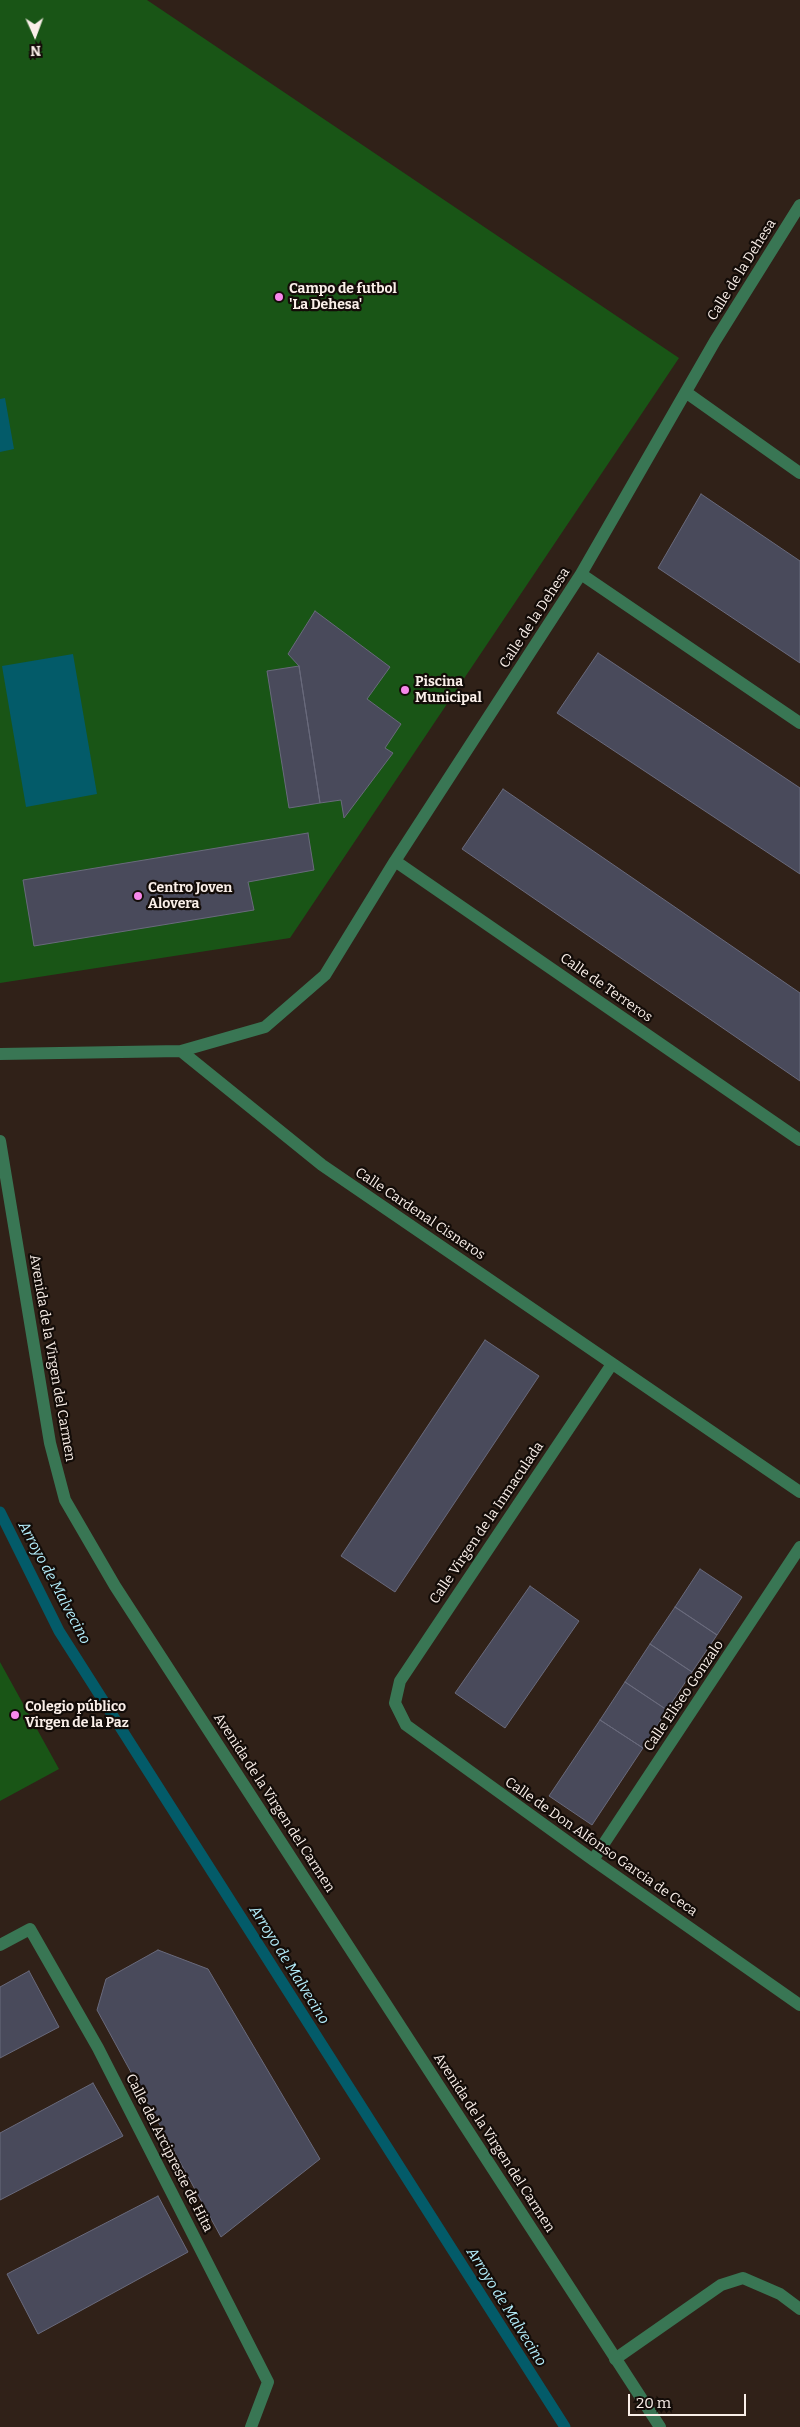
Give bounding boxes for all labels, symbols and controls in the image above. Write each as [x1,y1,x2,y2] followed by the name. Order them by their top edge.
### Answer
[10,10,60,60] north arrow
[30,42,41,59] text: N
[704,216,780,324] street label: Calle de la Dehesa
[289,281,397,314] place label: Campo de futbol 'La Dehesa'
[273,291,285,303] marker: Campo de futbol 'La Dehesa'
[496,565,574,671] street label: Calle de la Dehesa
[415,674,482,706] place label: Piscina Municipal
[399,684,411,696] marker: Piscina Municipal
[148,880,232,912] place label: Centro Joven Alovera
[132,890,144,902] marker: Centro Joven Alovera
[557,950,655,1026] street label: Calle de Terreros
[352,1164,488,1264] street label: Calle Cardenal Cisneros
[26,1253,78,1463] street label: Avenida de la Virgen del Carmen
[426,1439,548,1607] street label: Calle Virgen de la Inmaculada
[14,1519,94,1647] water label: Arroyo de Malvecino
[640,1637,728,1755] street label: Calle Eliseo Gonzalo
[25,1699,129,1731] place label: Colegio público Virgen de la Paz
[9,1709,21,1721] marker: Colegio público Virgen de la Paz
[210,1710,338,1896] street label: Avenida de la Virgen del Carmen
[502,1774,700,1920] street label: Calle de Don Alfonso Garcia de Ceca
[245,1902,333,2028] water label: Arroyo de Malvecino
[430,2050,558,2236] street label: Avenida de la Virgen del Carmen
[122,2071,216,2235] street label: Calle del Arcipreste de Hita
[462,2244,550,2370] water label: Arroyo de Malvecino
[630,2384,748,2416] scale bar
[636,2394,671,2412] text: 20 m

